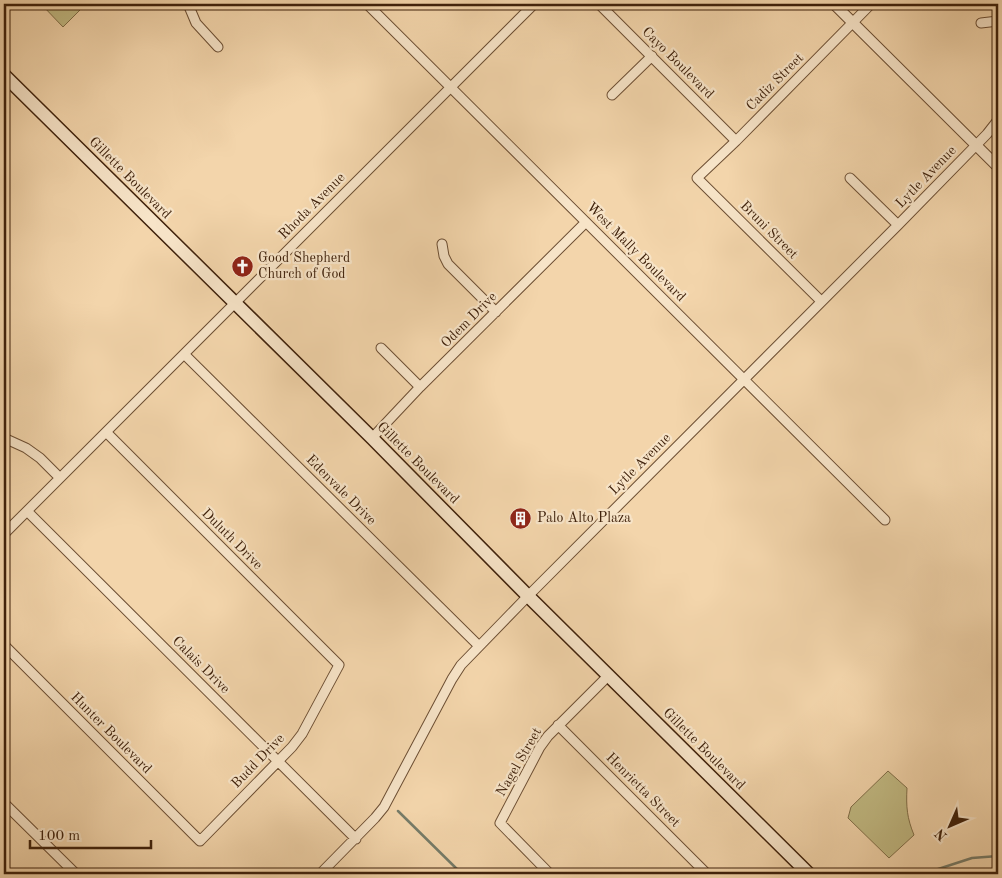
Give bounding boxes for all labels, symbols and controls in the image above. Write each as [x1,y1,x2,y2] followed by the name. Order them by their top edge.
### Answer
[639,24,717,102] street label: Cayo Boulevard
[744,51,806,113] street label: Cadiz Street
[86,134,174,222] street label: Gillette Boulevard
[893,143,959,211] street label: Lytle Avenue
[276,170,348,242] street label: Rhoda Avenue
[737,198,801,262] street label: Bruni Street
[584,200,688,304] street label: West Mally Boulevard
[258,251,350,281] place label: Good Shepherd Church of God
[230,254,254,278] church icon: Good Shepherd Church of God
[439,290,499,350] street label: Odem Drive
[374,419,462,507] street label: Gillette Boulevard
[607,431,673,497] street label: Lytle Avenue
[303,452,379,528] street label: Edenvale Drive
[199,506,265,572] street label: Duluth Drive
[509,506,533,530] building icon: Palo Alto Plaza
[537,511,631,525] place label: Palo Alto Plaza
[170,634,232,696] street label: Calais Drive
[68,690,154,776] street label: Hunter Boulevard
[660,705,748,793] street label: Gillette Boulevard
[494,725,544,799] street label: Nagel Street
[229,731,287,791] street label: Budd Drive
[603,750,683,830] street label: Henrietta Street
[924,800,974,850] north arrow
[30,818,151,850] scale bar
[933,826,950,843] text: N
[38,829,80,844] text: 100 m

